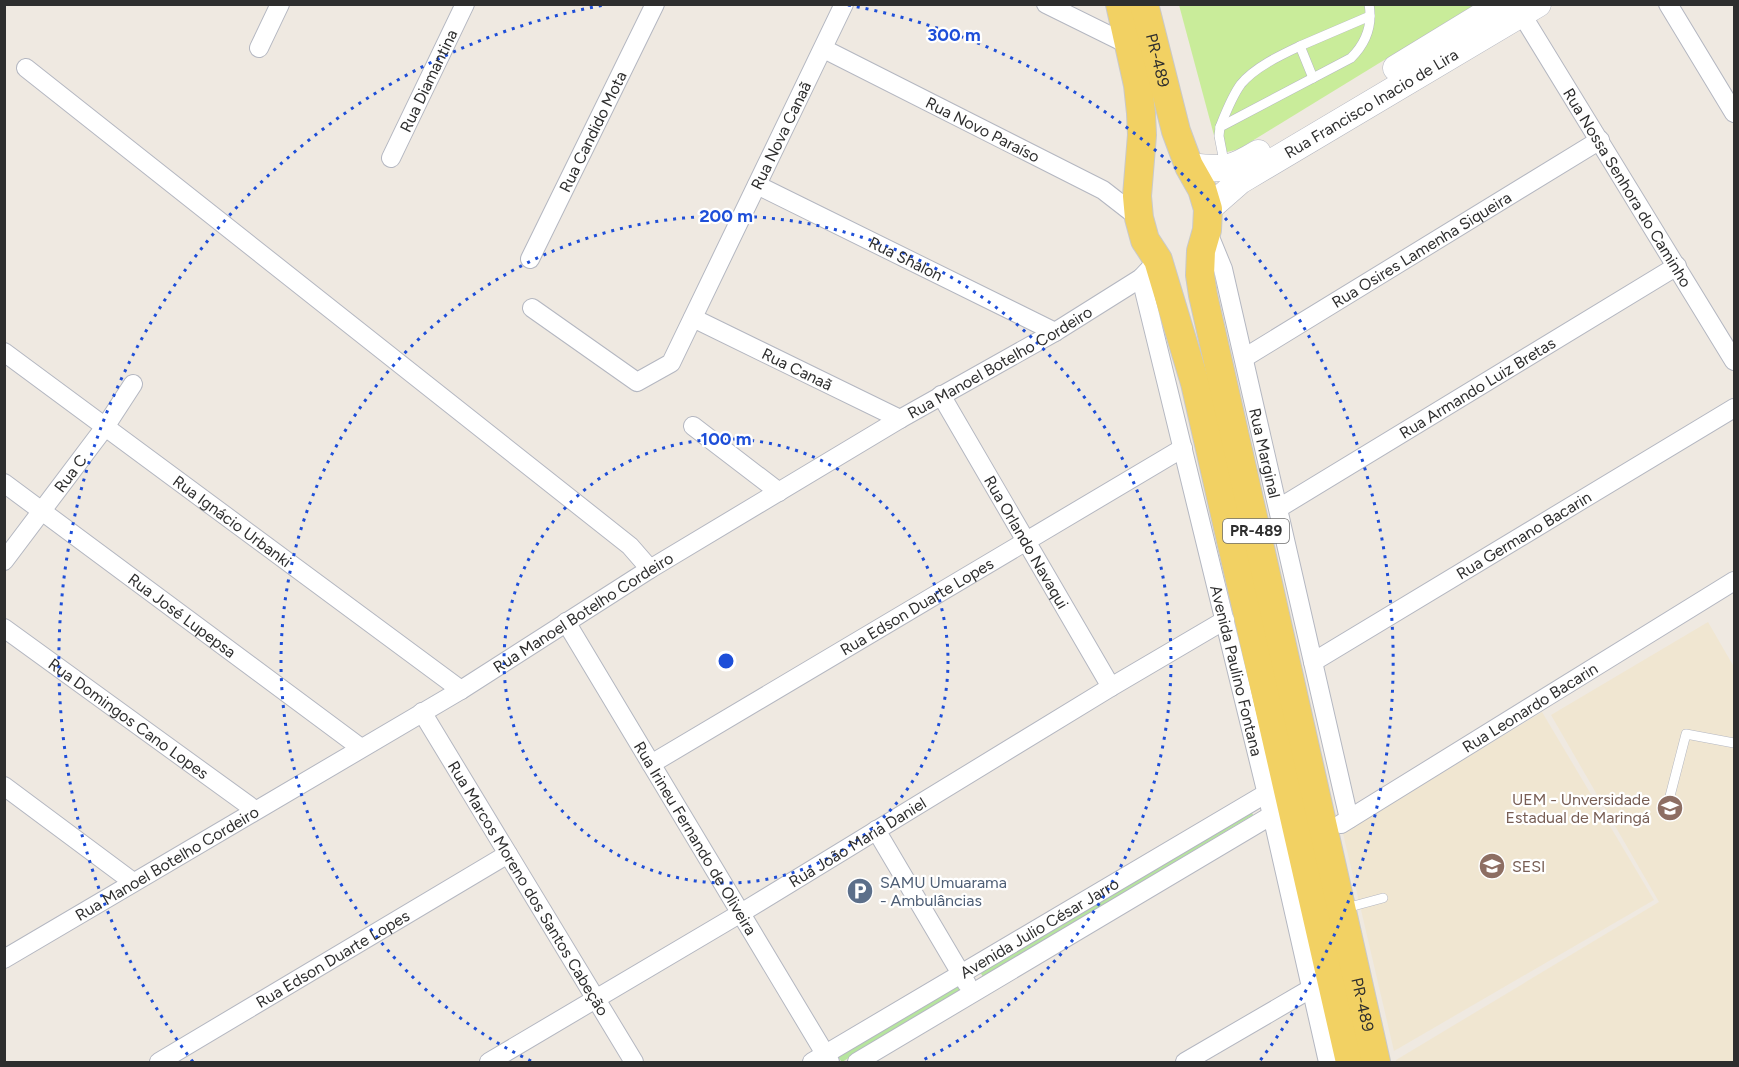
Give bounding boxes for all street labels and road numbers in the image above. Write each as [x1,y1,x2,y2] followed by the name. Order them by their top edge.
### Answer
[396,26,461,135] street label: Rua Diamantina
[1142,31,1174,89] street label: PR-489
[1281,45,1462,162] street label: Rua Francisco Inacio de Lira
[555,68,631,195] street label: Rua Candido Mota
[747,78,815,193] street label: Rua Nova Canaã
[1559,85,1695,291] street label: Rua Nossa Senhora do Caminho
[922,93,1043,166] street label: Rua Novo Paraíso
[1328,188,1515,312] street label: Rua Osires Lamenha Siqueira
[866,233,946,285] street label: Rua Shalon
[904,302,1096,423] street label: Rua Manoel Botelho Cordeiro
[1396,333,1559,443] street label: Rua Armando Luiz Bretas
[759,344,835,395] street label: Rua Canaã
[1245,406,1284,500] street label: Rua Marginal
[50,451,91,496] street label: Rua C
[169,471,295,571] street label: Rua Ignácio Urbanki
[980,472,1072,612] street label: Rua Orlando Navaqui
[1453,487,1595,583] street label: Rua Germano Bacarin
[1223,519,1289,543] road number: PR-489
[490,548,677,677] street label: Rua Manoel Botelho Cordeiro
[837,554,997,660] street label: Rua Edson Duarte Lopes
[124,570,240,662] street label: Rua José Lupepsa
[1206,583,1266,758] street label: Avenida Paulino Fontana
[45,654,212,783] street label: Rua Domingos Cano Lopes
[1459,659,1601,757] street label: Rua Leonardo Bacarin
[630,738,761,939] street label: Rua Irineu Fernando de Oliveira
[444,758,613,1019] street label: Rua Marcos Moreno dos Santos Cabeção
[786,793,930,891] street label: Rua João Maria Daniel
[72,802,262,925] street label: Rua Manoel Botelho Cordeiro
[957,874,1122,982] street label: Avenida Julio César Jarro
[253,906,413,1012] street label: Rua Edson Duarte Lopes
[1347,976,1378,1033] street label: PR-489

